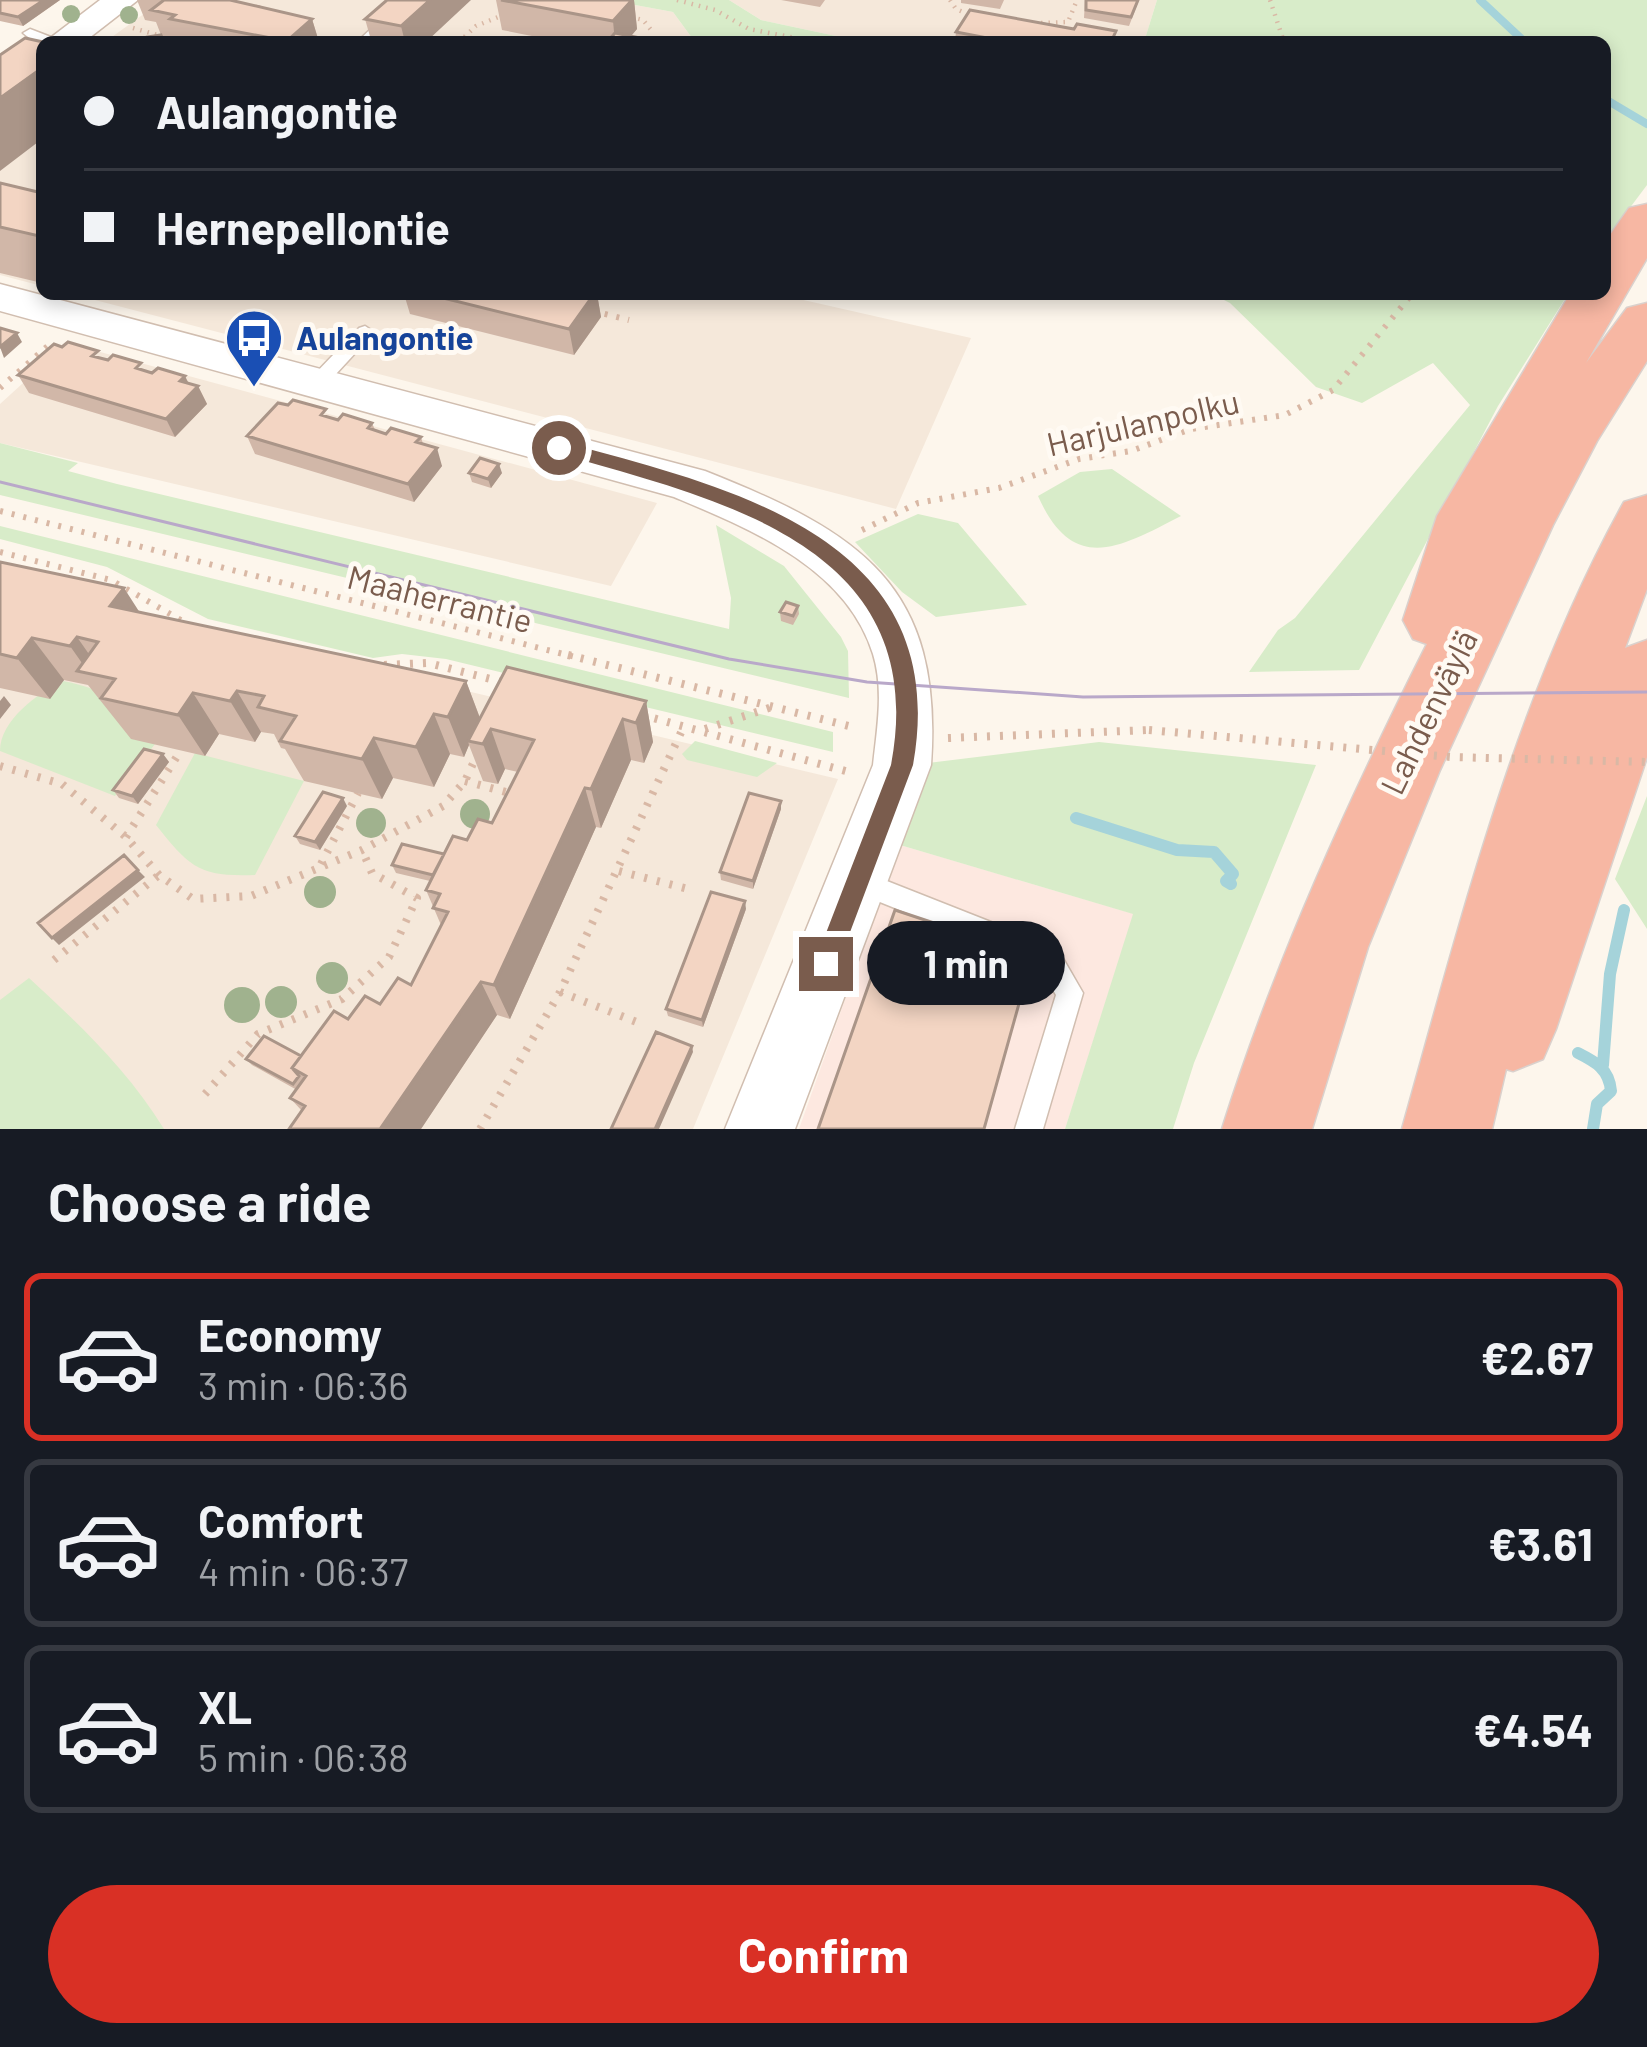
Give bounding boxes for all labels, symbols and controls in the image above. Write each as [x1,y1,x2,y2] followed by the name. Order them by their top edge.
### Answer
[156,84,398,138] text: Aulangontie
[156,200,450,254] text: Hernepellontie
[223,307,285,389] bus stop icon: Aulangontie
[296,317,473,357] place label: Aulangontie
[1043,380,1243,464] street label: Harjulanpolku
[532,421,586,475] route start
[344,556,537,640] street label: Maaherrantie
[1371,623,1485,800] street label: Lahdenväylä
[868,922,1066,1006] callout: 1 min
[799,937,853,991] route end
[923,939,1009,986] text: 1 min
[48,1168,372,1233] text: Choose a ride
[54,1303,162,1411] icon: car
[198,1307,382,1361] text: Economy
[1481,1330,1593,1384] text: €2.67
[198,1361,408,1408] text: 3 min · 06:36
[54,1489,162,1597] icon: car
[198,1493,364,1547] text: Comfort
[1488,1516,1593,1570] text: €3.61
[198,1547,408,1594] text: 4 min · 06:37
[54,1675,162,1783] icon: car
[198,1679,252,1733] text: XL
[1474,1702,1593,1756] text: €4.54
[198,1733,409,1780] text: 5 min · 06:38
[48,1885,1599,2023] button: Confirm

